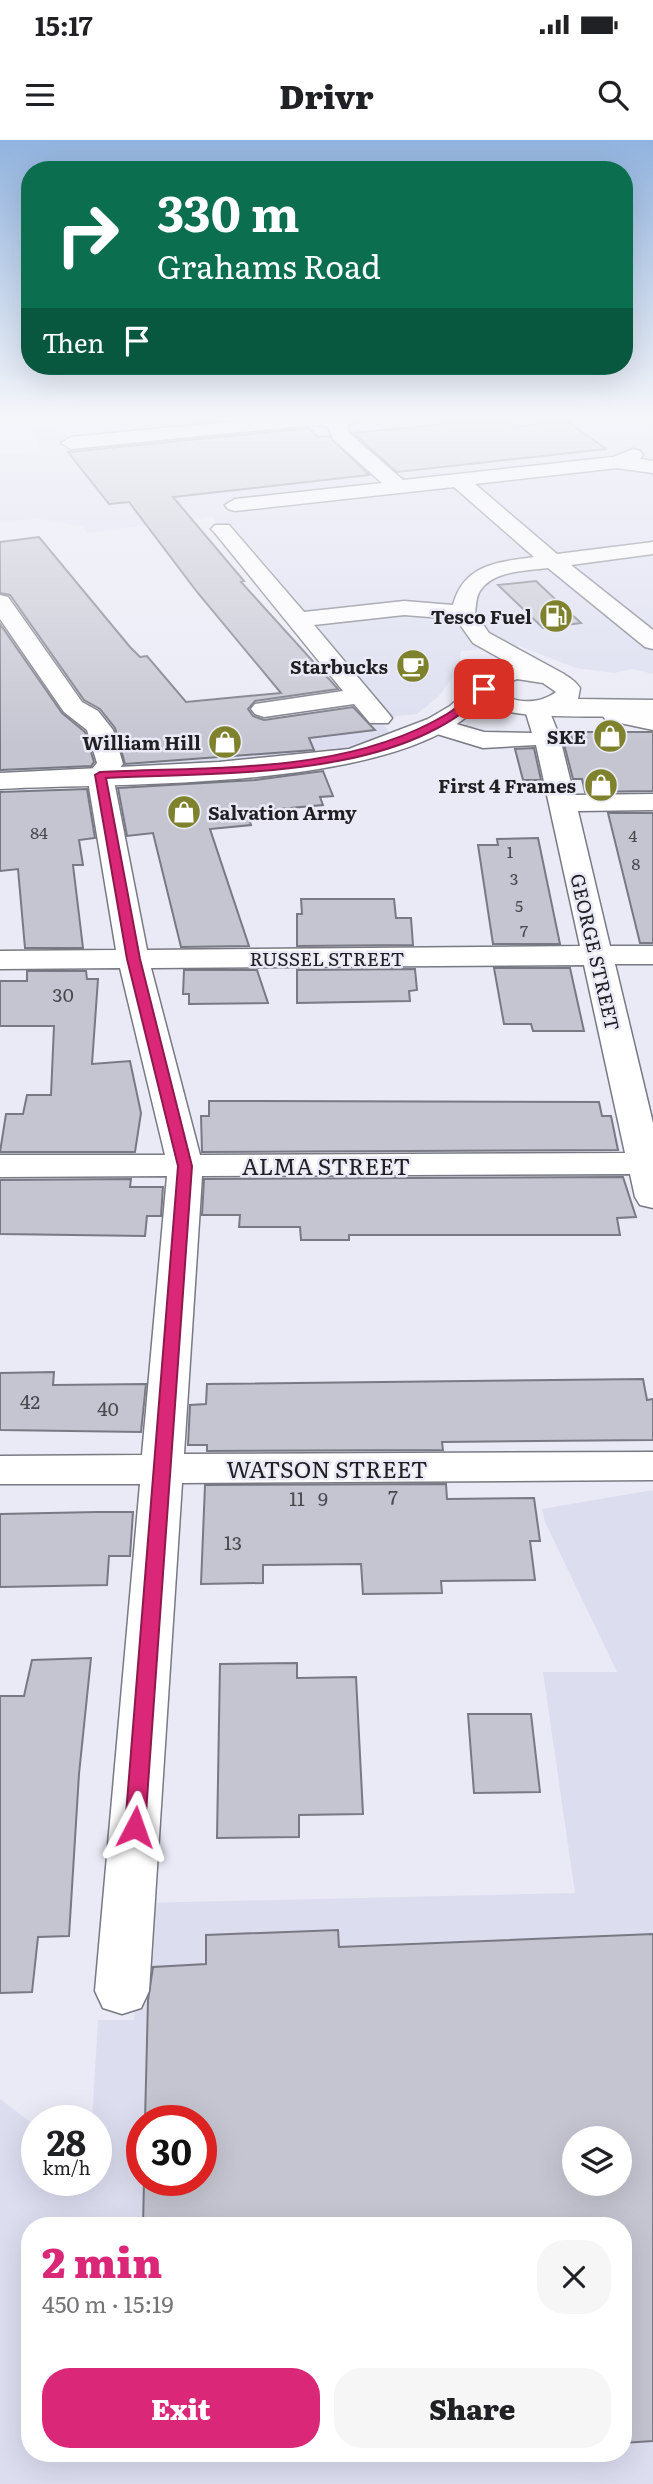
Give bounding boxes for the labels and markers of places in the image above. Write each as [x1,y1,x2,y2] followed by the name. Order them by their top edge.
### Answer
[537,597,575,635] fuel station icon: Tesco Fuel
[431,602,532,630] place label: Tesco Fuel
[394,647,432,685] cafe icon: Starbucks
[290,652,388,680] place label: Starbucks
[454,659,514,719] pin
[591,717,629,755] shop icon: SKE
[547,722,586,750] place label: SKE
[206,723,244,761] shop icon: William Hill
[82,728,201,756] place label: William Hill
[582,766,620,804] shop icon: First 4 Frames
[438,771,576,799] place label: First 4 Frames
[165,793,203,831] shop icon: Salvation Army
[208,798,357,826] place label: Salvation Army

